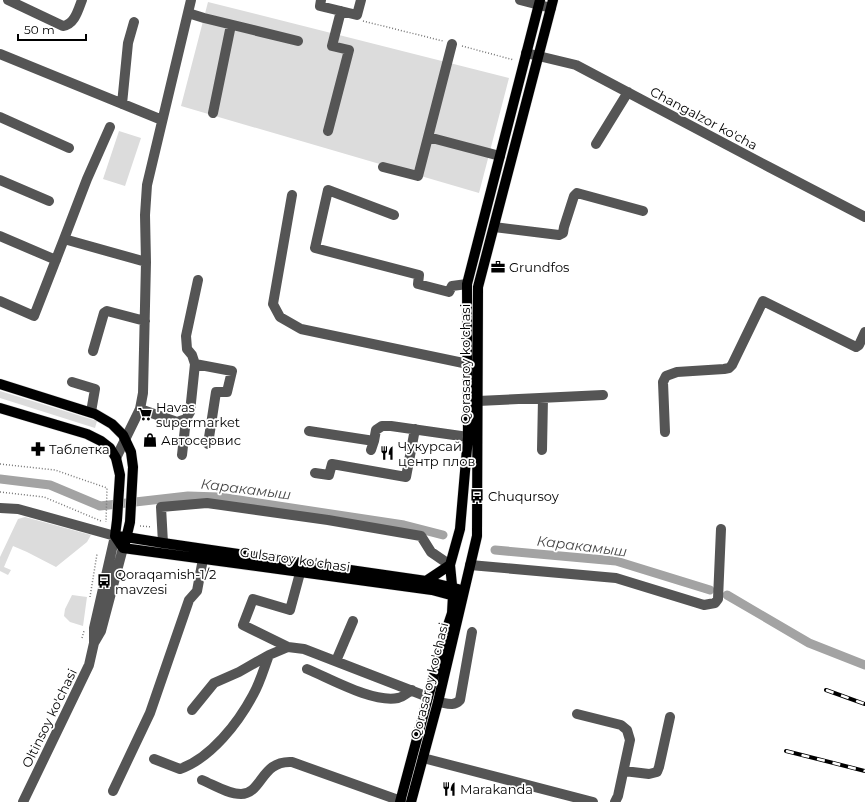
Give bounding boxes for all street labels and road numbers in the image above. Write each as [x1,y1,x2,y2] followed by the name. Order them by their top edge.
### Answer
[648,83,760,153] street label: Changalzor ko'cha
[457,304,473,424] street label: Qorasaroy ko'chasi
[239,543,351,575] street label: Gulsaroy ko'chasi
[407,621,451,741] street label: Qorasaroy ko'chasi
[18,666,80,770] street label: Oltinsoy ko'chasi

